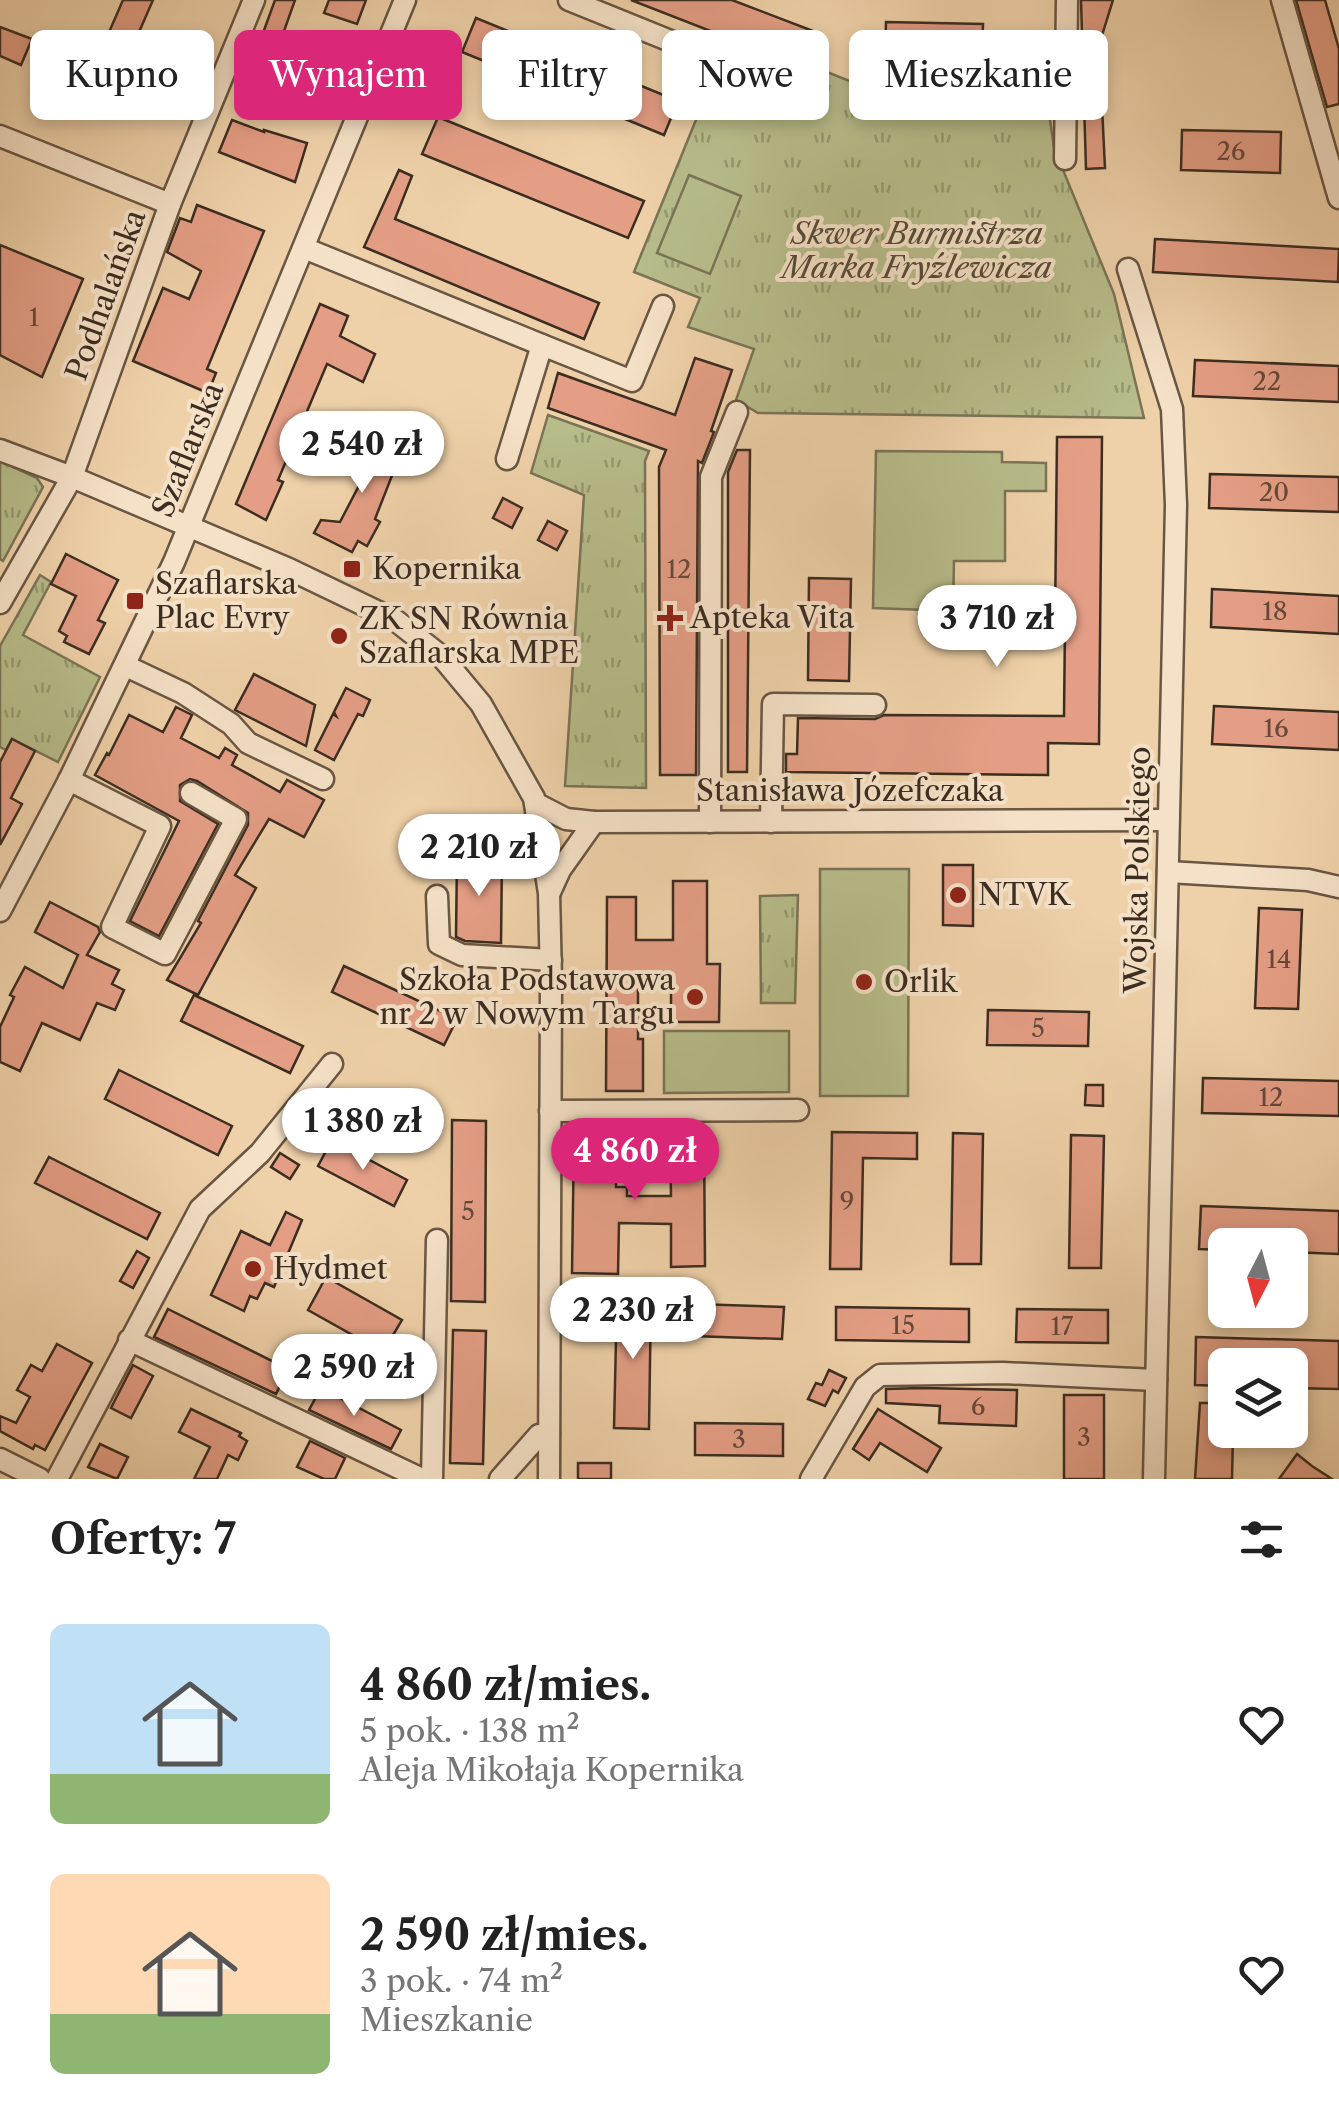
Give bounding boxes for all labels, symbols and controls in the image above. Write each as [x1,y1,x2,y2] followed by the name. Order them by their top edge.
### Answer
[30,30,214,120] chip: Kupno
[234,30,462,120] chip: Wynajem
[482,30,642,120] chip: Filtry
[662,30,829,120] chip: Nowe
[849,30,1108,120] chip: Mieszkanie
[1216,136,1246,167] house number: 26
[58,204,154,385] street label: Podhalańska
[779,215,1052,286] park label: Skwer Burmistrza Marka Fryźlewicza
[29,302,40,333] house number: 1
[1253,366,1281,397] house number: 22
[144,377,231,523] street label: Szaflarska
[259,411,465,496] pin: 2 540 zł
[301,424,423,463] text: 2 540 zł
[1259,477,1289,508] house number: 20
[372,550,521,587] place label: Kopernika
[667,554,691,585] house number: 12
[341,558,363,580] marker: Kopernika
[155,565,297,636] place label: Szaflarska Plac Evry
[894,585,1100,670] pin: 3 710 zł
[124,590,146,612] marker: Szaflarska Plac Evry
[1262,596,1288,627] house number: 18
[940,598,1054,637] text: 3 710 zł
[689,599,855,636] place label: Apteka Vita
[359,600,579,671] place label: ZK SN Równia Szaflarska MPE
[659,607,681,629] marker: Apteka Vita
[328,625,350,647] marker: ZK SN Równia Szaflarska MPE
[1263,713,1289,744] house number: 16
[1117,746,1158,995] street label: Wojska Polskiego
[696,772,1004,809] street label: Stanisława Józefczaka
[376,814,582,899] pin: 2 210 zł
[420,827,538,866] text: 2 210 zł
[978,876,1072,913] place label: NTVK
[947,884,969,906] marker: NTVK
[1267,944,1291,975] house number: 14
[380,961,675,1032] place label: Szkoła Podstawowa nr 2 w Nowym Targu
[884,963,959,1000] place label: Orlik
[853,971,875,993] marker: Orlik
[684,986,706,1008] marker: Szkoła Podstawowa nr 2 w Nowym Targu
[1031,1013,1045,1044] house number: 5
[1259,1082,1283,1113] house number: 12
[260,1088,466,1173] pin: 1 380 zł
[304,1101,422,1140] text: 1 380 zł
[532,1118,738,1203] pin: 4 860 zł
[573,1131,697,1170] text: 4 860 zł
[840,1186,854,1217] house number: 9
[461,1196,475,1227] house number: 5
[1208,1228,1308,1328] north arrow
[1208,1228,1308,1448] map controls
[273,1250,388,1287] place label: Hydmet
[242,1258,264,1280] marker: Hydmet
[530,1277,736,1362] pin: 2 230 zł
[572,1290,694,1329] text: 2 230 zł
[891,1310,915,1341] house number: 15
[1051,1311,1074,1342] house number: 17
[251,1334,457,1419] pin: 2 590 zł
[293,1347,415,1386] text: 2 590 zł
[1208,1348,1308,1448] button: layers
[971,1391,985,1422] house number: 6
[1077,1422,1091,1453] house number: 3
[732,1424,746,1455] house number: 3
[1234,1512,1289,1567] icon: filters
[50,1513,236,1565] text: Oferty: 7
[360,1659,651,1711] text: 4 860 zł/mies.
[130,1664,250,1784] icon: home
[1234,1697,1289,1752] icon: heart
[360,1711,580,1750] text: 5 pok. · 138 m²
[360,1750,744,1789] text: Aleja Mikołaja Kopernika
[360,1909,648,1961] text: 2 590 zł/mies.
[130,1914,250,2034] icon: home
[1234,1947,1289,2002] icon: heart
[360,1961,563,2000] text: 3 pok. · 74 m²
[360,2000,533,2039] text: Mieszkanie

